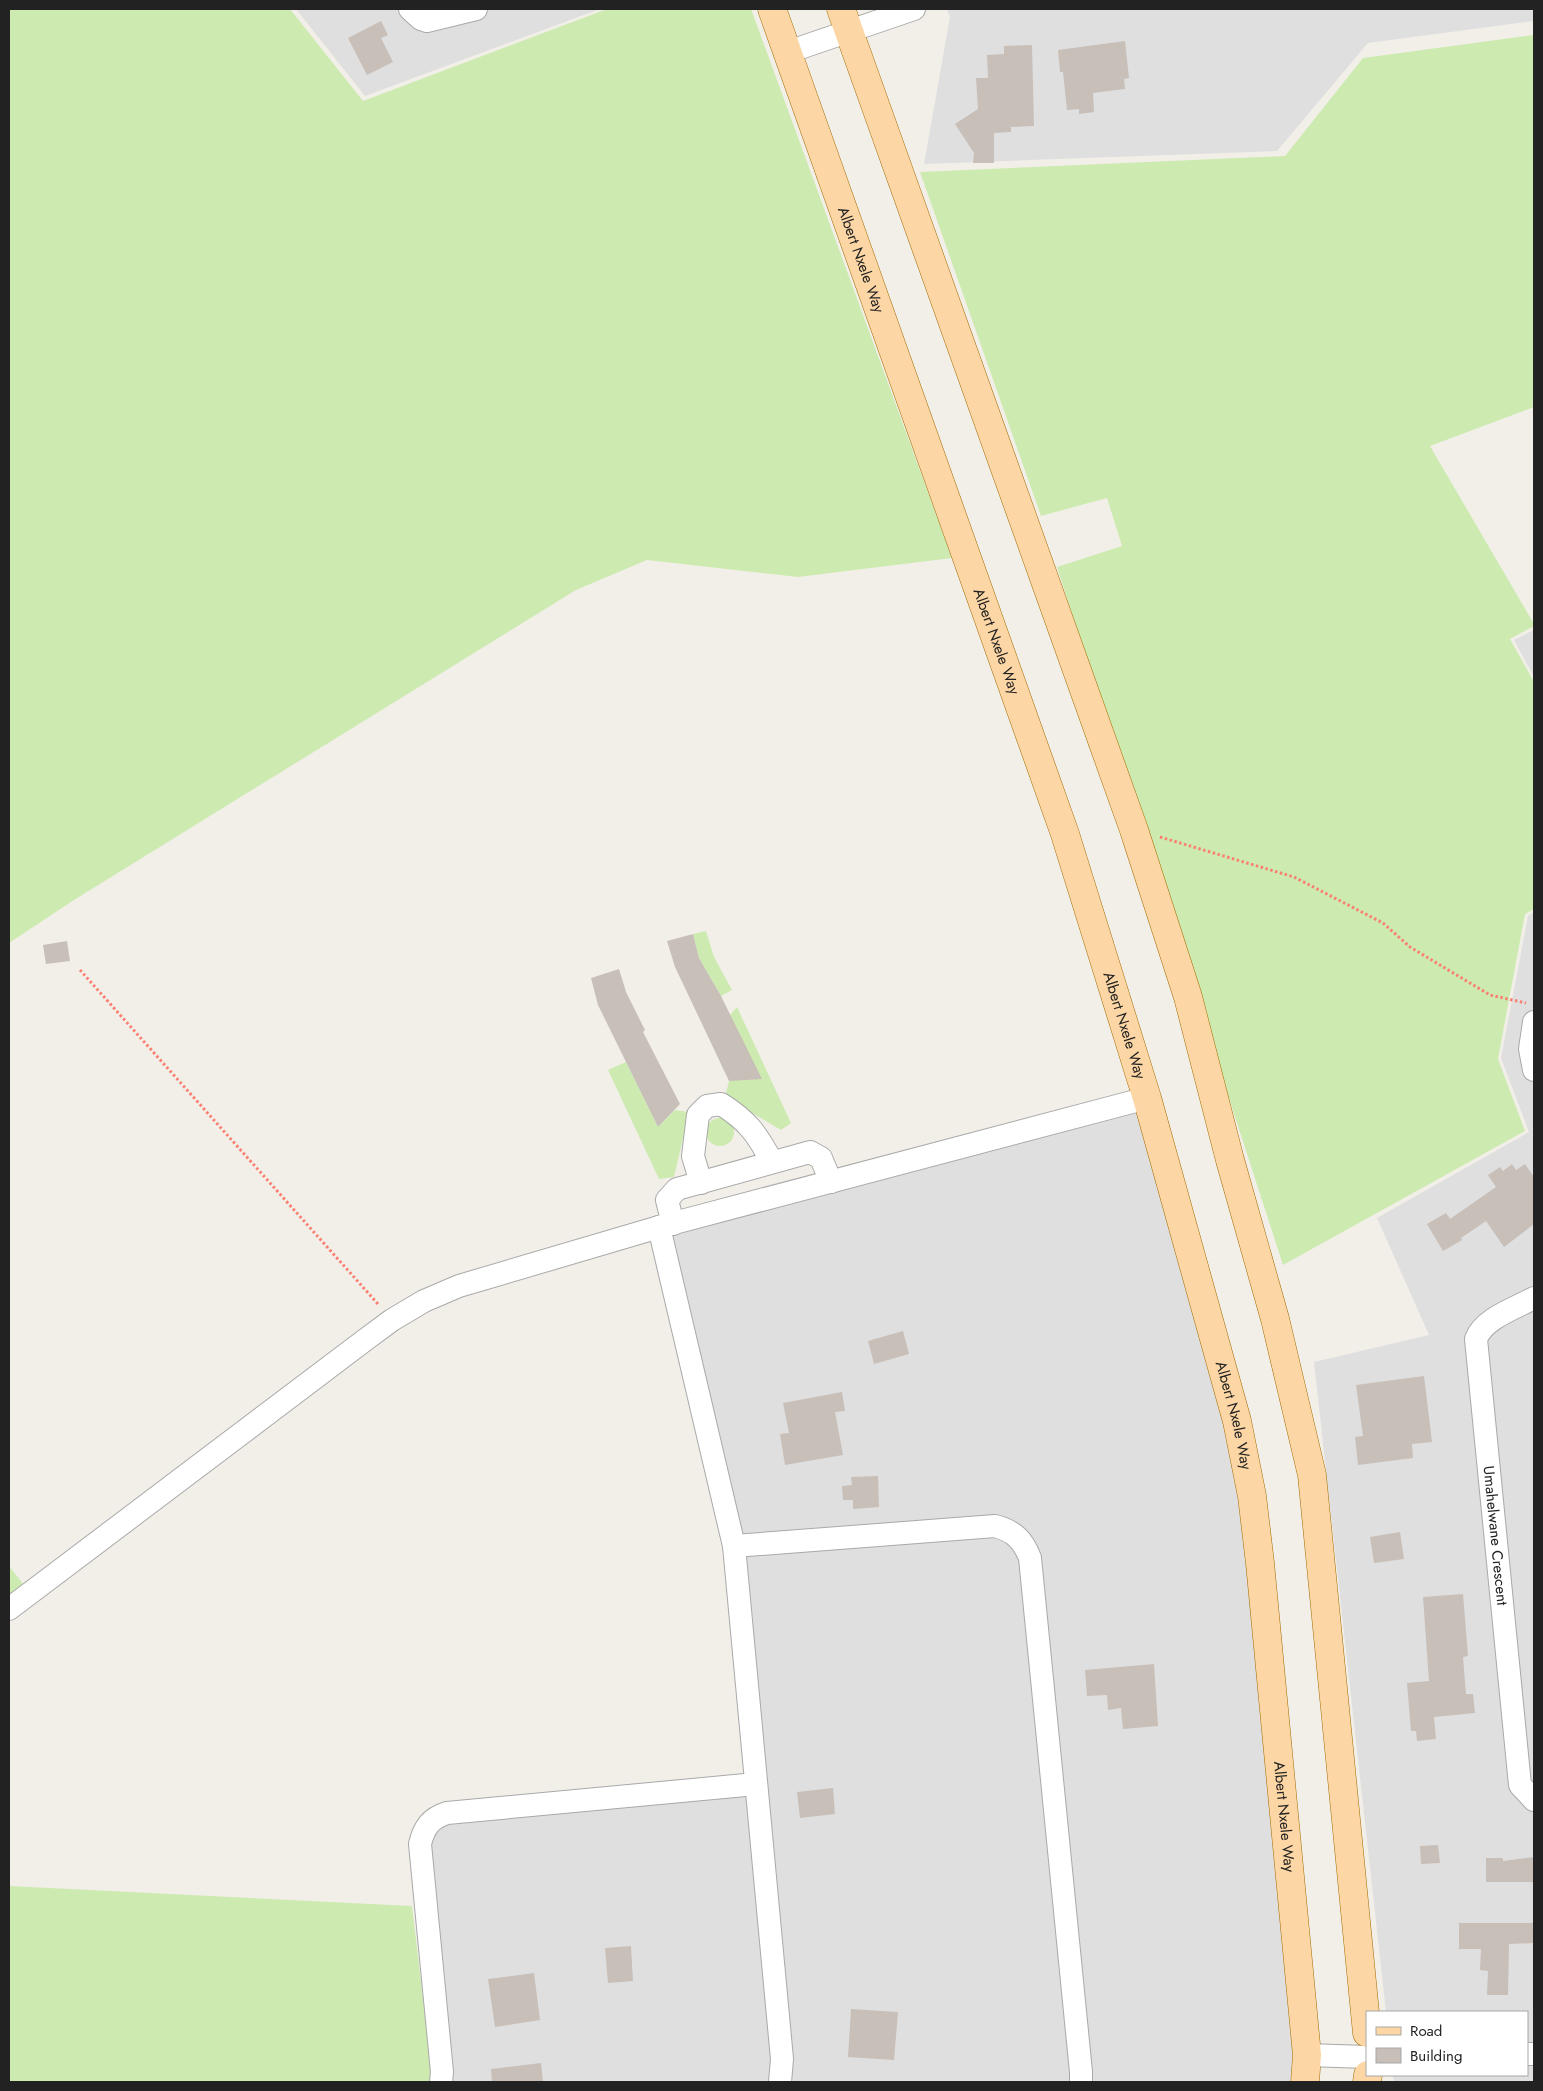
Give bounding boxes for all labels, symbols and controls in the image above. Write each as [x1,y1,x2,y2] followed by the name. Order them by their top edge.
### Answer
[832,204,890,316] street label: Albert Nxele Way
[968,585,1026,698] street label: Albert Nxele Way
[1097,969,1152,1082] street label: Albert Nxele Way
[1210,1358,1258,1472] street label: Albert Nxele Way
[1478,1465,1513,1607] street label: Umahelwane Crescent
[1268,1760,1301,1873] street label: Albert Nxele Way
[1366,2011,1528,2076] legend
[1410,2020,1442,2042] text: Road
[1410,2045,1462,2067] text: Building

